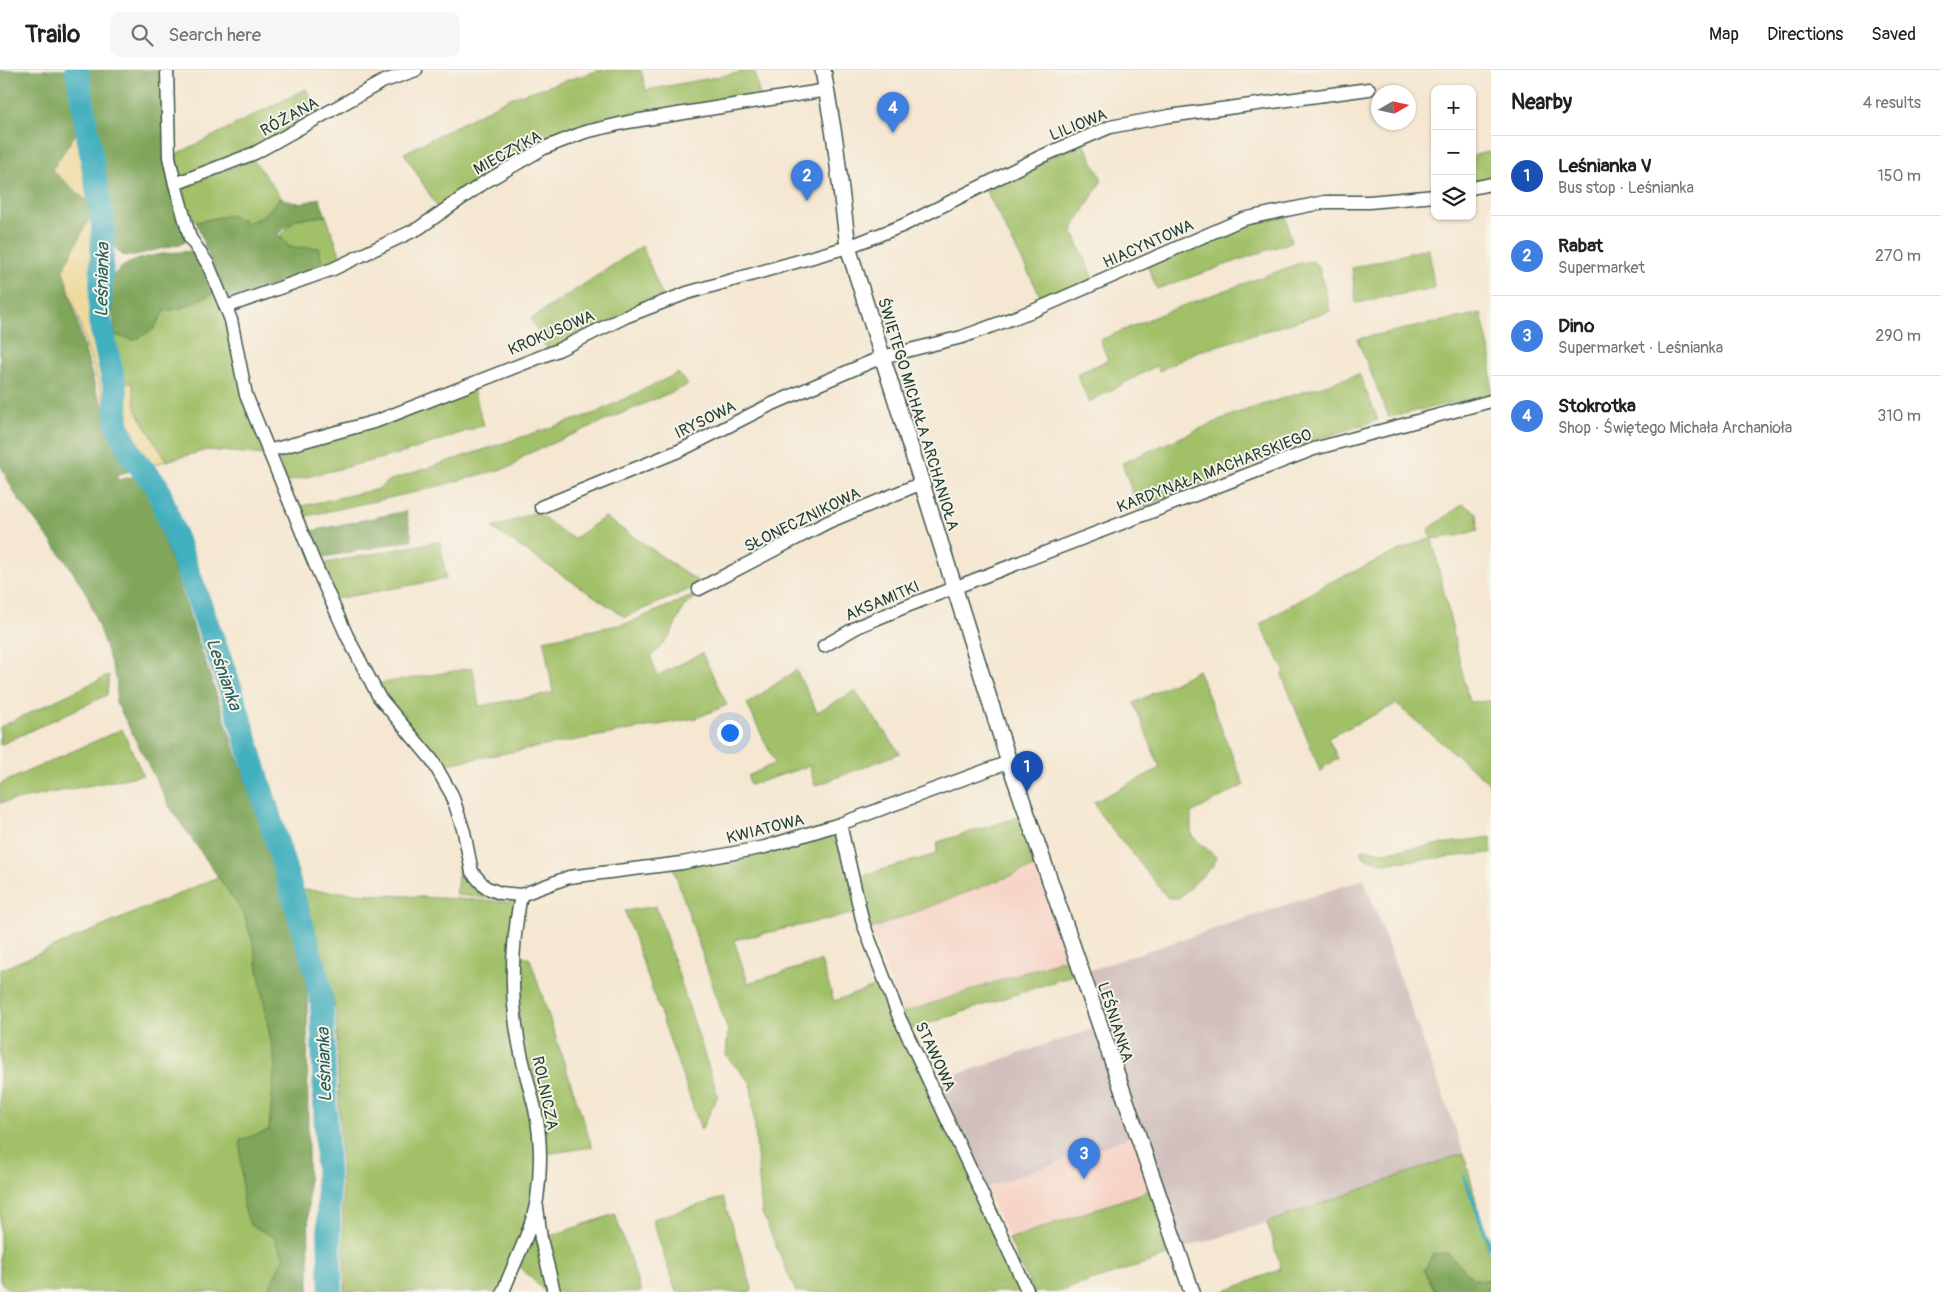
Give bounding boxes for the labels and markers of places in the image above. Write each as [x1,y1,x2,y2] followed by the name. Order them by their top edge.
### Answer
[877,92,909,133] pin: 4
[791,160,823,201] pin: 2
[1011,751,1043,792] pin: 1
[1068,1138,1100,1179] pin: 3

